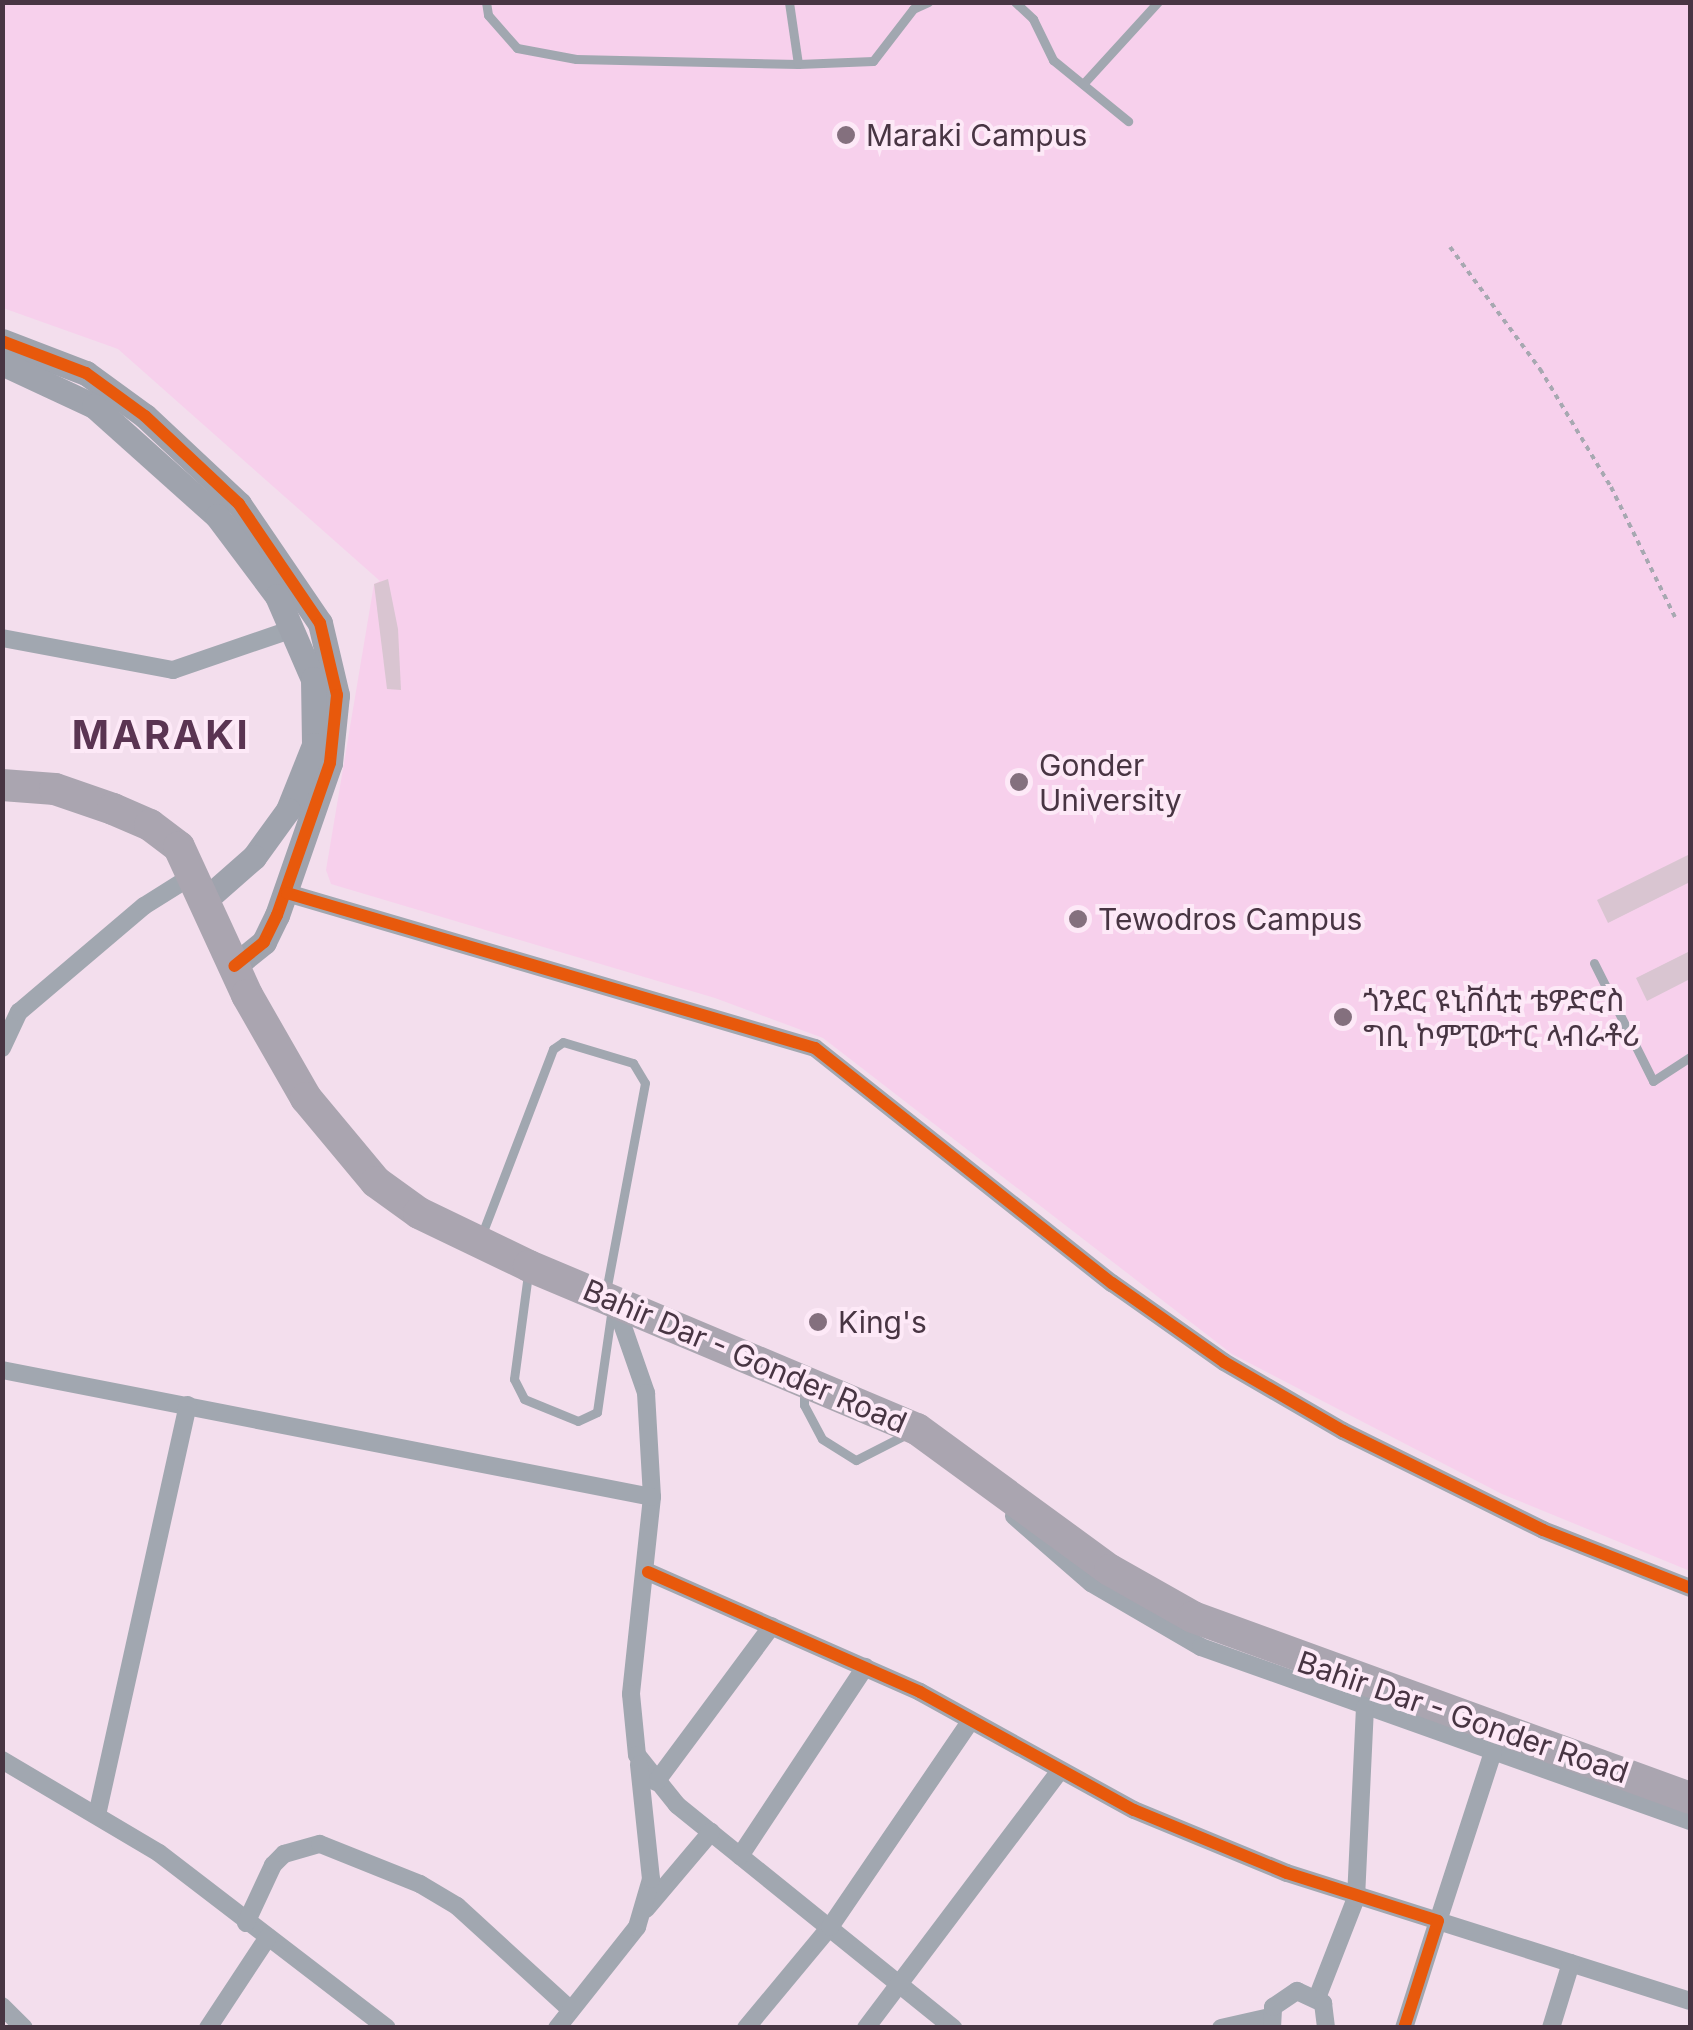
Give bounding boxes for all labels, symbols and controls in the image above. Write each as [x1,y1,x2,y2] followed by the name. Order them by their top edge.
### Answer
[866,117,1087,153] place label: Maraki Campus
[835,124,857,146] marker: Maraki Campus
[72,711,250,759] district label: MARAKI
[1039,747,1182,818] place label: Gonder University
[1008,771,1030,793] marker: Gonder University
[1098,901,1362,937] place label: Tewodros Campus
[1067,908,1089,930] marker: Tewodros Campus
[1363,982,1640,1052] place label: ጎንደር ዩኒቨሲቲ ቴዎድሮስ ግቢ ኮምፒውተር ላብራቶሪ
[1332,1006,1354,1028] marker: ጎንደር ዩኒቨሲቲ ቴዎድሮስ ግቢ ኮምፒውተር ላብራቶሪ
[578,1271,912,1441] street label: Bahir Dar - Gonder Road
[838,1304,927,1340] place label: King's
[807,1311,829,1333] marker: King's
[1293,1643,1633,1791] street label: Bahir Dar - Gonder Road

